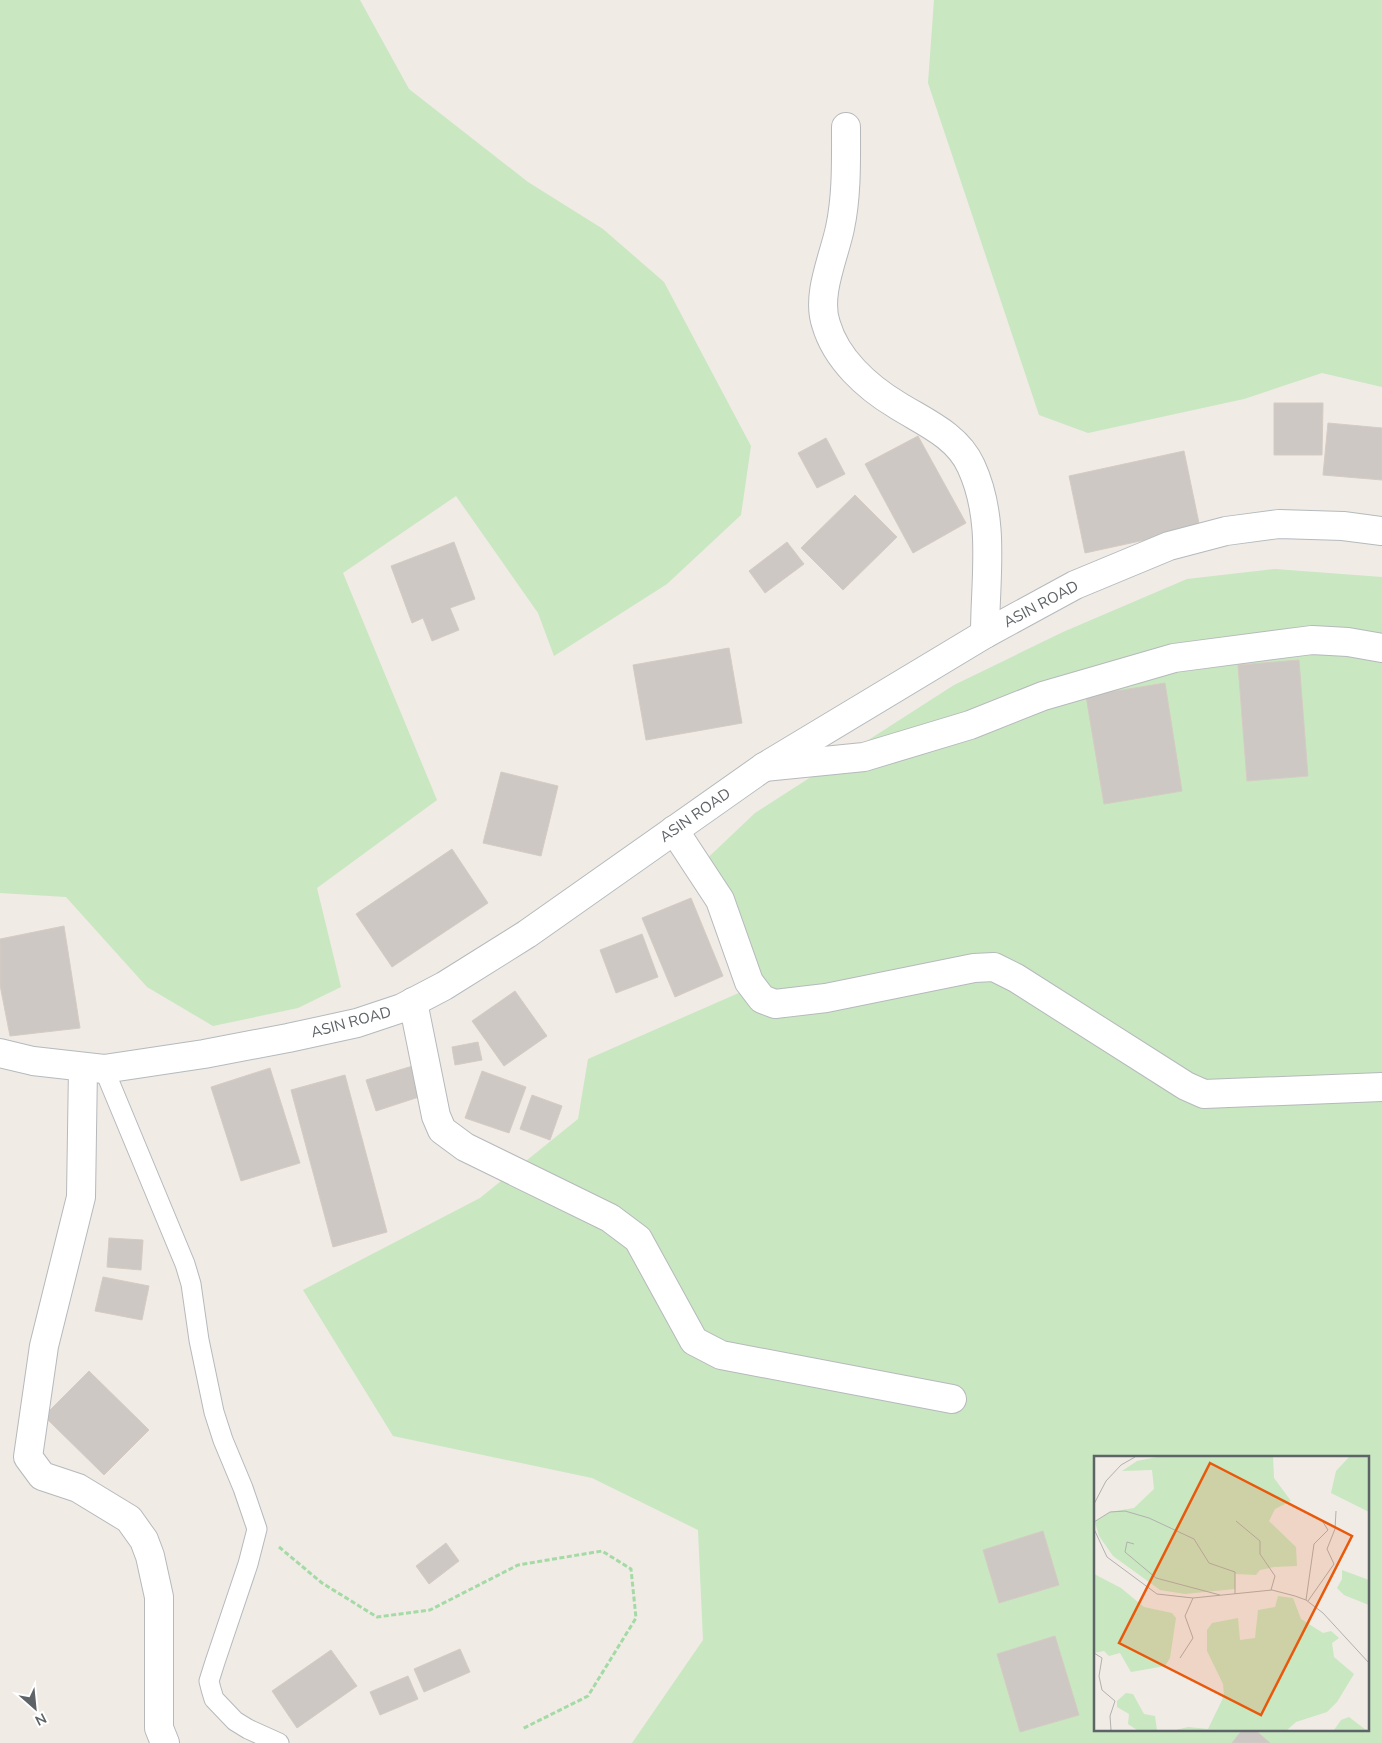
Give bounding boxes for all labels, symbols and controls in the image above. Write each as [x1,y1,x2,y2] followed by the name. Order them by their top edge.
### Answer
[1000,576,1082,632] street label: ASIN ROAD
[656,783,734,847] street label: ASIN ROAD
[309,1002,393,1042] street label: ASIN ROAD
[1094,1456,1370,1730] inset map
[10,1683,60,1733] north arrow
[32,1708,50,1730] text: N

